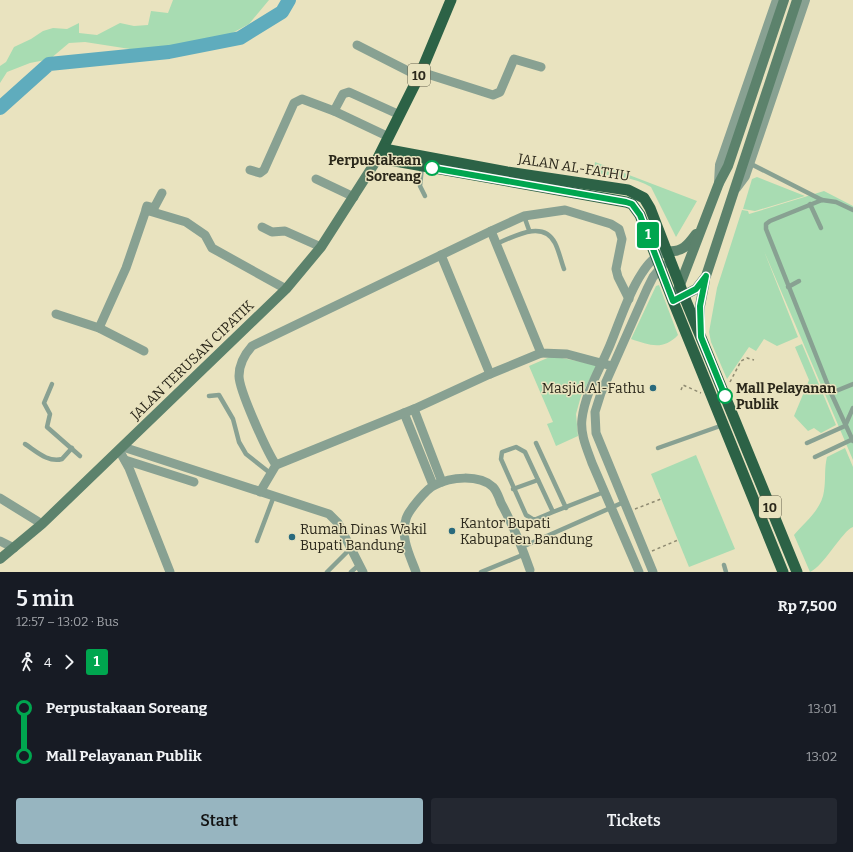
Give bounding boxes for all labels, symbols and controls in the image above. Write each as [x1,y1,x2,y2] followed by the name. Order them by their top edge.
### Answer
[408,64,430,86] road number: 10
[516,150,632,185] street label: JALAN AL-FATHU
[328,152,421,185] place label: Perpustakaan Soreang
[424,160,440,176] marker: Perpustakaan Soreang
[635,222,661,248] line badge: 1
[645,226,651,243] text: 1
[126,297,258,424] street label: JALAN TERUSAN CIPATIK
[542,380,645,397] place label: Masjid Al-Fathu
[736,380,836,413] place label: Mall Pelayanan Publik
[648,383,658,393] marker: Masjid Al-Fathu
[717,388,733,404] marker: Mall Pelayanan Publik
[759,496,781,518] road number: 10
[460,515,593,548] place label: Kantor Bupati Kabupaten Bandung
[300,521,427,554] place label: Rumah Dinas Wakil Bupati Bandung
[447,526,457,536] marker: Kantor Bupati Kabupaten Bandung
[287,532,297,542] marker: Rumah Dinas Wakil Bupati Bandung
[16,585,74,612] text: 5 min
[778,597,837,615] text: Rp 7,500
[16,614,119,629] text: 12:57 – 13:02 · Bus
[16,651,38,673] icon: walk
[58,651,80,673] icon: forward
[94,653,100,670] text: 1
[44,655,52,670] text: 4
[46,699,207,717] text: Perpustakaan Soreang
[808,701,837,716] text: 13:01
[46,747,202,765] text: Mall Pelayanan Publik
[806,749,837,764] text: 13:02
[16,798,423,844] button: Start
[431,798,837,844] button: Tickets

